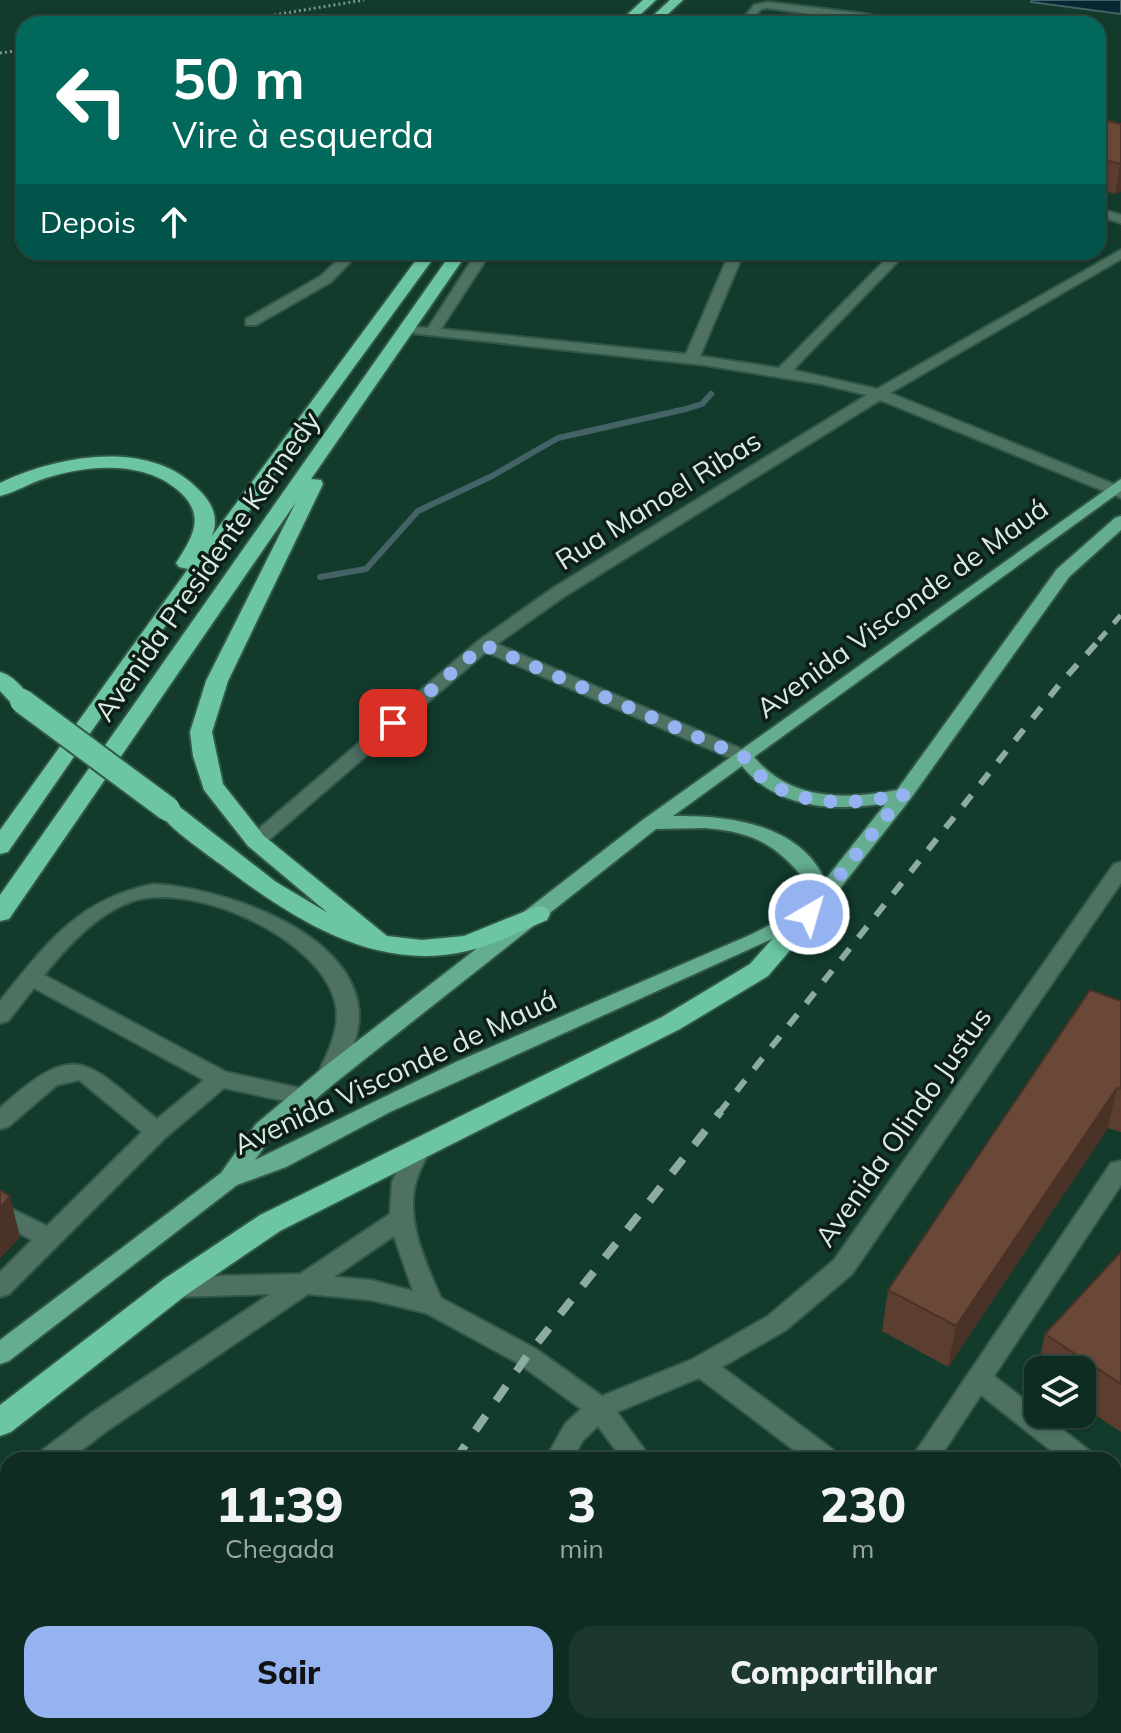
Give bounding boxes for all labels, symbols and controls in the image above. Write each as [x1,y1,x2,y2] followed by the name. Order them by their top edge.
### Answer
[172,43,305,113] text: 50 m
[40,48,144,152] icon: left
[172,112,434,157] text: Vire à esquerda
[152,200,196,244] icon: ahead
[40,203,136,241] text: Depois
[86,404,327,727] street label: Avenida Presidente Kennedy
[549,422,767,577] street label: Rua Manoel Ribas
[749,490,1054,725] street label: Avenida Visconde de Mauá
[359,689,427,757] pin
[371,701,415,745] icon: arrive
[767,872,851,956] position arrow
[228,981,562,1162] street label: Avenida Visconde de Mauá
[807,1000,998,1253] street label: Avenida Olindo Justus
[1024,1356,1096,1428] map controls
[1024,1356,1096,1428] button: layers
[216,1474,344,1534] text: 11:39
[567,1474,596,1534] text: 3
[820,1474,906,1534] text: 230
[225,1532,335,1565] text: Chegada
[560,1532,604,1565] text: min
[851,1532,874,1565] text: m
[24,1626,553,1718] button: Sair
[569,1626,1098,1718] button: Compartilhar

